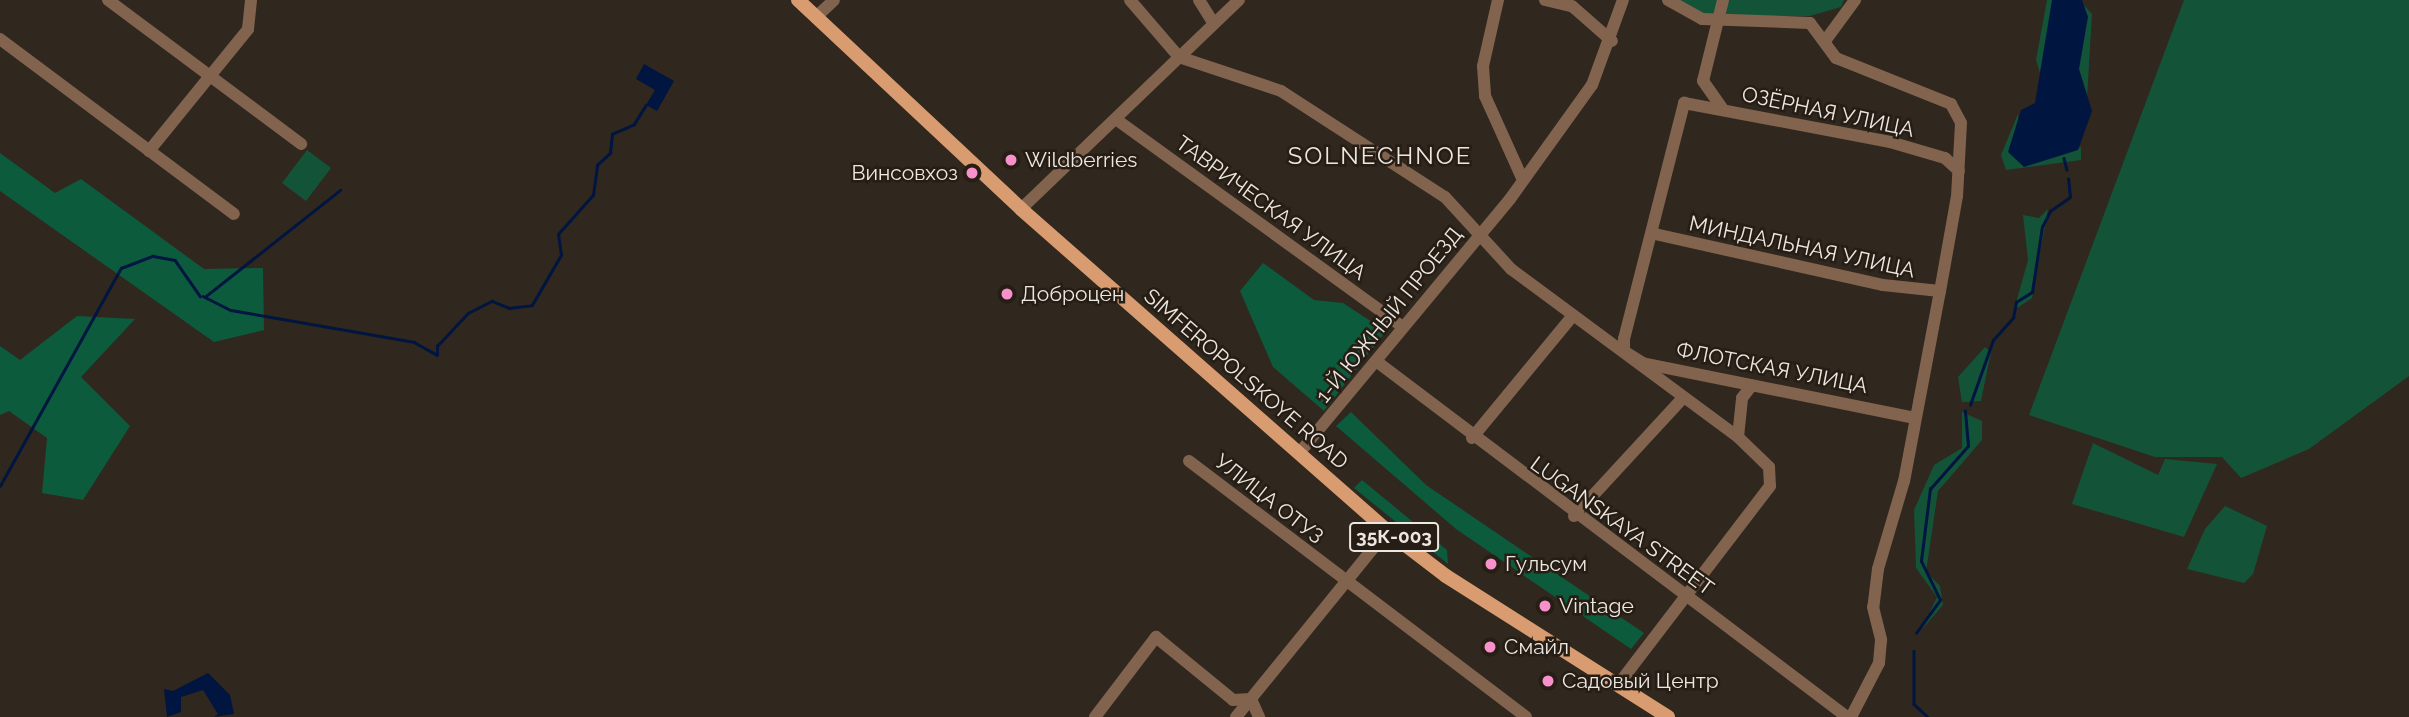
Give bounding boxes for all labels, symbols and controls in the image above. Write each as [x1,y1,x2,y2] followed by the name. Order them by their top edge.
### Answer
[1740,81,1916,143] street label: ОЗЁРНАЯ УЛИЦА
[1171,131,1371,285] street label: ТАВРИЧЕСКАЯ УЛИЦА
[1289,142,1471,170] district label: SOLNECHNOE
[1025,147,1137,173] place label: Wildberries
[1003,152,1019,168] marker: Wildberries
[852,160,958,186] place label: Винсовхоз
[964,165,980,181] marker: Винсовхоз
[1687,211,1917,283] street label: МИНДАЛЬНАЯ УЛИЦА
[1310,222,1468,408] street label: 1-Й ЮЖНЫЙ ПРОЕЗД
[1021,281,1124,307] place label: Доброцен
[1139,283,1353,475] street label: SIMFEROPOLSKOYE ROAD
[999,286,1015,302] marker: Доброцен
[1674,337,1870,399] street label: ФЛОТСКАЯ УЛИЦА
[1209,449,1329,549] street label: УЛИЦА ОТУЗ
[1525,451,1719,601] street label: LUGANSKAYA STREET
[1348,522,1440,552] road number: 35К-003
[1505,551,1587,577] place label: Гульсум
[1483,556,1499,572] marker: Гульсум
[1559,593,1634,619] place label: Vintage
[1537,598,1553,614] marker: Vintage
[1504,634,1569,660] place label: Смайл
[1482,639,1498,655] marker: Смайл
[1562,668,1719,694] place label: Садовый Центр
[1540,673,1556,689] marker: Садовый Центр

